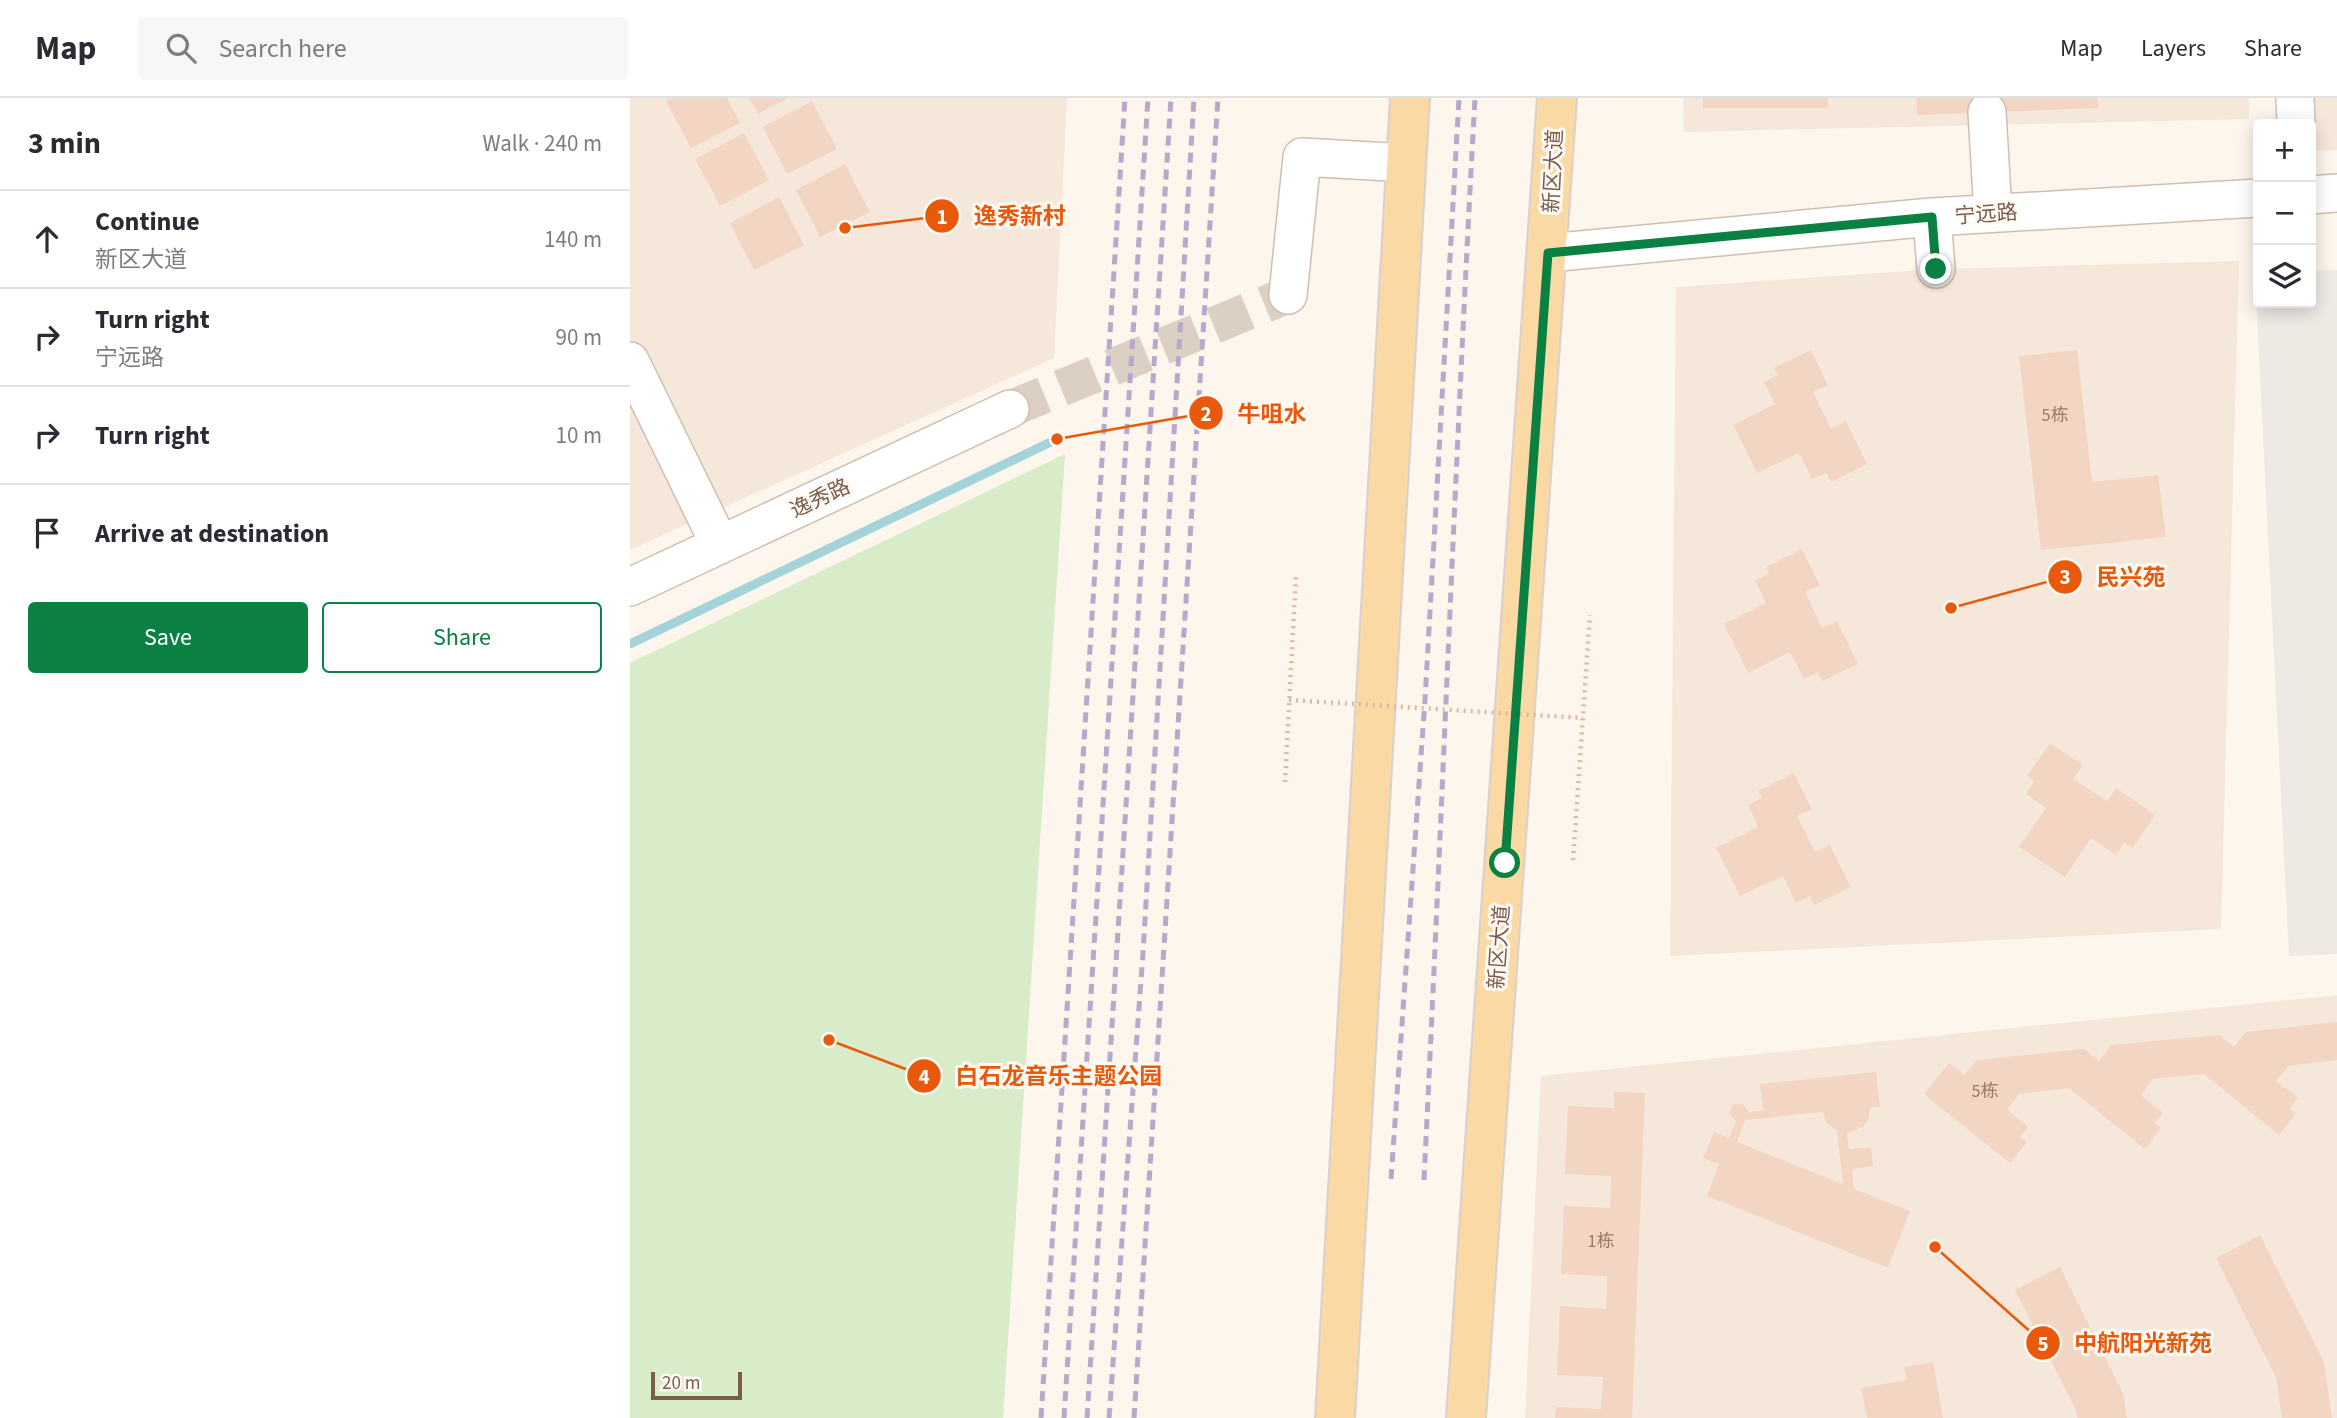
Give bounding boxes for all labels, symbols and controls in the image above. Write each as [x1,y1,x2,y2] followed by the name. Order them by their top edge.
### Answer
[138,17,628,80] search box
[35,25,96,72] text: Map
[162,29,200,67] icon: search
[218,30,347,67] text: Search here
[2060,31,2103,66] text: Map
[2141,31,2206,66] text: Layers
[2244,31,2302,66] text: Share
[2253,119,2316,308] map controls
[2253,119,2316,182] button: +
[28,122,101,165] text: 3 min
[483,127,602,160] text: Walk · 240 m
[1536,128,1570,214] street label: 新区大道
[2253,182,2316,245] button: −
[925,194,1080,238] callout: 逸秀新村
[1954,197,2018,231] street label: 宁远路
[974,200,1066,233] text: 逸秀新村
[936,202,948,232] text: 1
[95,203,200,240] text: Continue
[28,220,66,258] icon: ahead
[544,223,602,256] text: 140 m
[95,243,187,276] text: 新区大道
[2253,245,2316,308] button: layers
[1920,253,1951,284] route end
[95,301,210,338] text: Turn right
[28,318,66,356] icon: right
[555,321,602,354] text: 90 m
[95,341,164,374] text: 宁远路
[1188,391,1320,435] callout: 牛咀水
[1238,398,1307,431] text: 牛咀水
[1200,399,1212,429] text: 2
[2042,403,2068,428] house number: 5栋
[28,416,66,454] icon: right
[95,417,210,454] text: Turn right
[555,419,602,452] text: 10 m
[785,471,855,525] street label: 逸秀路
[28,514,66,552] icon: arrive
[95,515,329,552] text: Arrive at destination
[2047,555,2179,599] callout: 民兴苑
[2097,561,2166,594] text: 民兴苑
[2059,562,2071,592] text: 3
[28,602,308,673] button: Save
[322,602,602,673] button: Share
[1489,847,1520,878] route start
[1481,904,1517,990] street label: 新区大道
[907,1054,1177,1098] callout: 白石龙音乐主题公园
[956,1060,1163,1093] text: 白石龙音乐主题公园
[918,1062,930,1092] text: 4
[1972,1079,1998,1104] house number: 5栋
[1588,1229,1614,1254] house number: 1栋
[2025,1321,2226,1365] callout: 中航阳光新苑
[2074,1327,2212,1360] text: 中航阳光新苑
[2037,1329,2049,1359] text: 5
[651,1369,742,1401] scale bar
[662,1370,700,1397] text: 20 m

